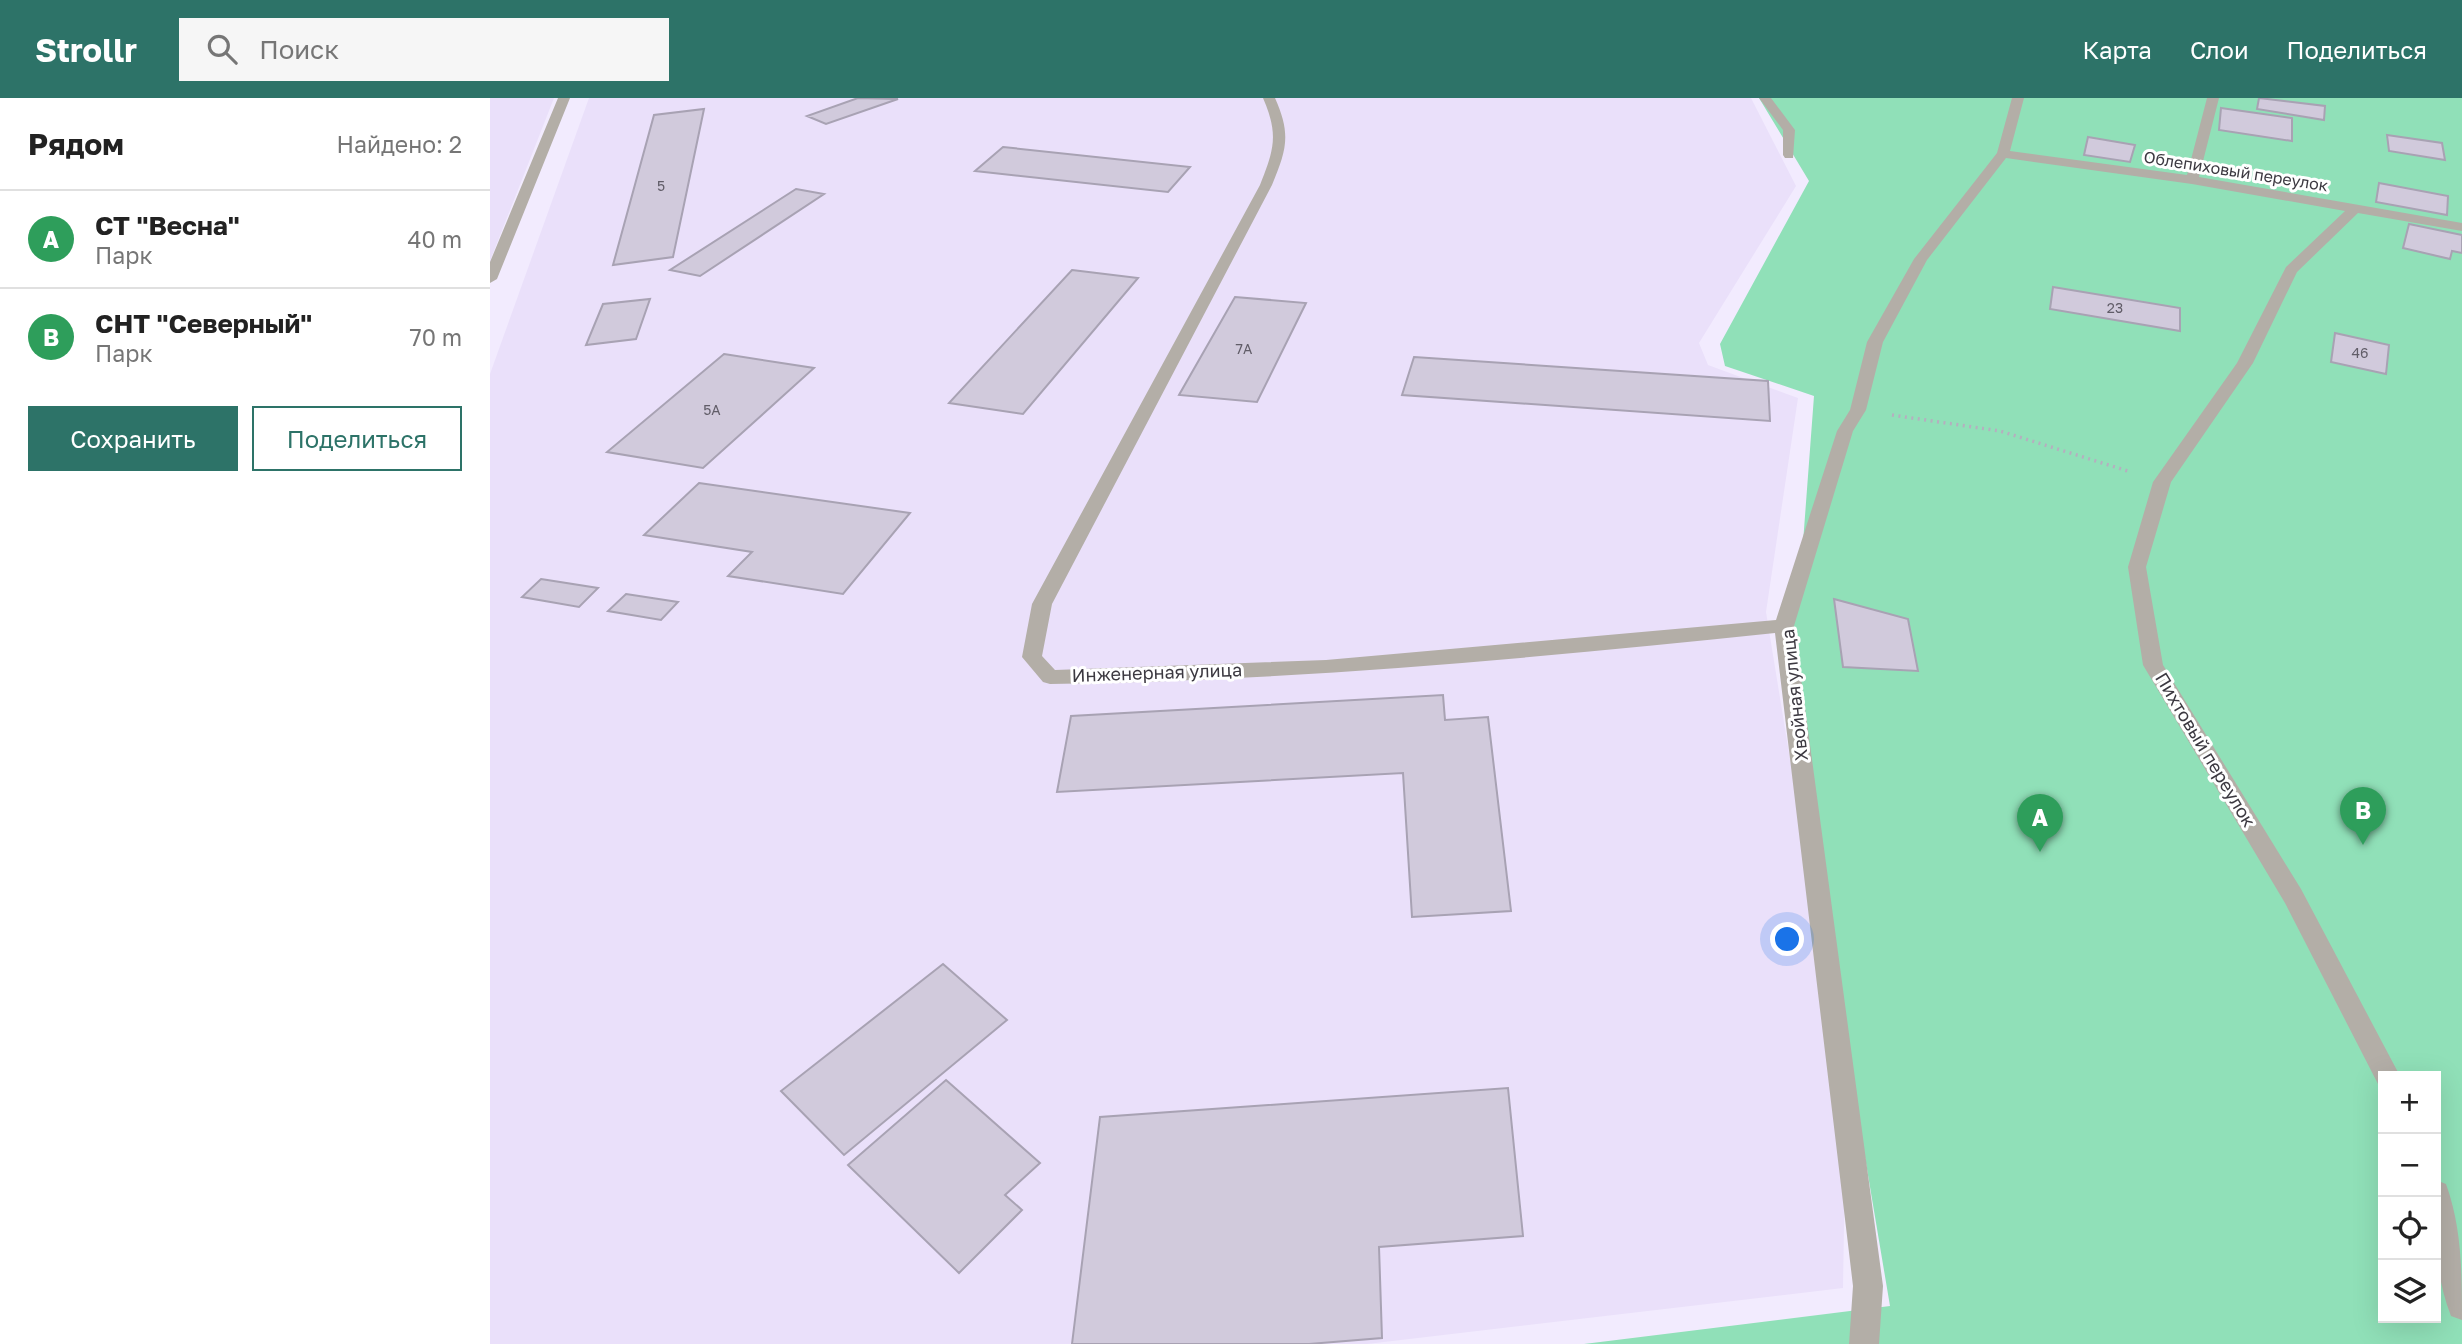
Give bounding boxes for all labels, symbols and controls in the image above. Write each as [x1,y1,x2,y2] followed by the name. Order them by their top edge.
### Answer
[179,18,669,81] search box
[35,30,137,69] text: Strollr
[203,30,241,68] icon: search
[259,34,339,65] text: Поиск
[2082,35,2152,64] text: Карта
[2190,35,2249,64] text: Слои
[2287,35,2427,64] text: Поделиться
[28,126,124,162] text: Рядом
[336,130,462,158] text: Найдено: 2
[2142,147,2330,195] street label: Облепиховый переулок
[657,177,665,194] house number: 5
[95,210,240,241] text: СТ "Весна"
[43,225,59,253] text: A
[408,225,462,253] text: 40 m
[95,241,153,269] text: Парк
[2107,299,2123,316] house number: 23
[95,308,312,339] text: СНТ "Северный"
[43,323,59,351] text: B
[409,323,462,351] text: 70 m
[95,339,153,367] text: Парк
[1236,340,1253,357] house number: 7А
[2351,344,2369,361] house number: 46
[703,401,721,418] house number: 5А
[28,406,238,471] button: Сохранить
[252,406,462,471] button: Поделиться
[1776,628,1812,762] street label: Хвойная улица
[1071,658,1242,686] street label: Инженерная улица
[2151,668,2261,831] street label: Пихтовый переулок
[2340,787,2386,845] pin: B
[2017,794,2063,852] pin: A
[1770,922,1804,956] your location
[2378,1071,2441,1323] map controls
[2378,1071,2441,1134] button: +
[2378,1134,2441,1197] button: −
[2378,1197,2441,1260] button: locate
[2378,1260,2441,1323] button: layers

